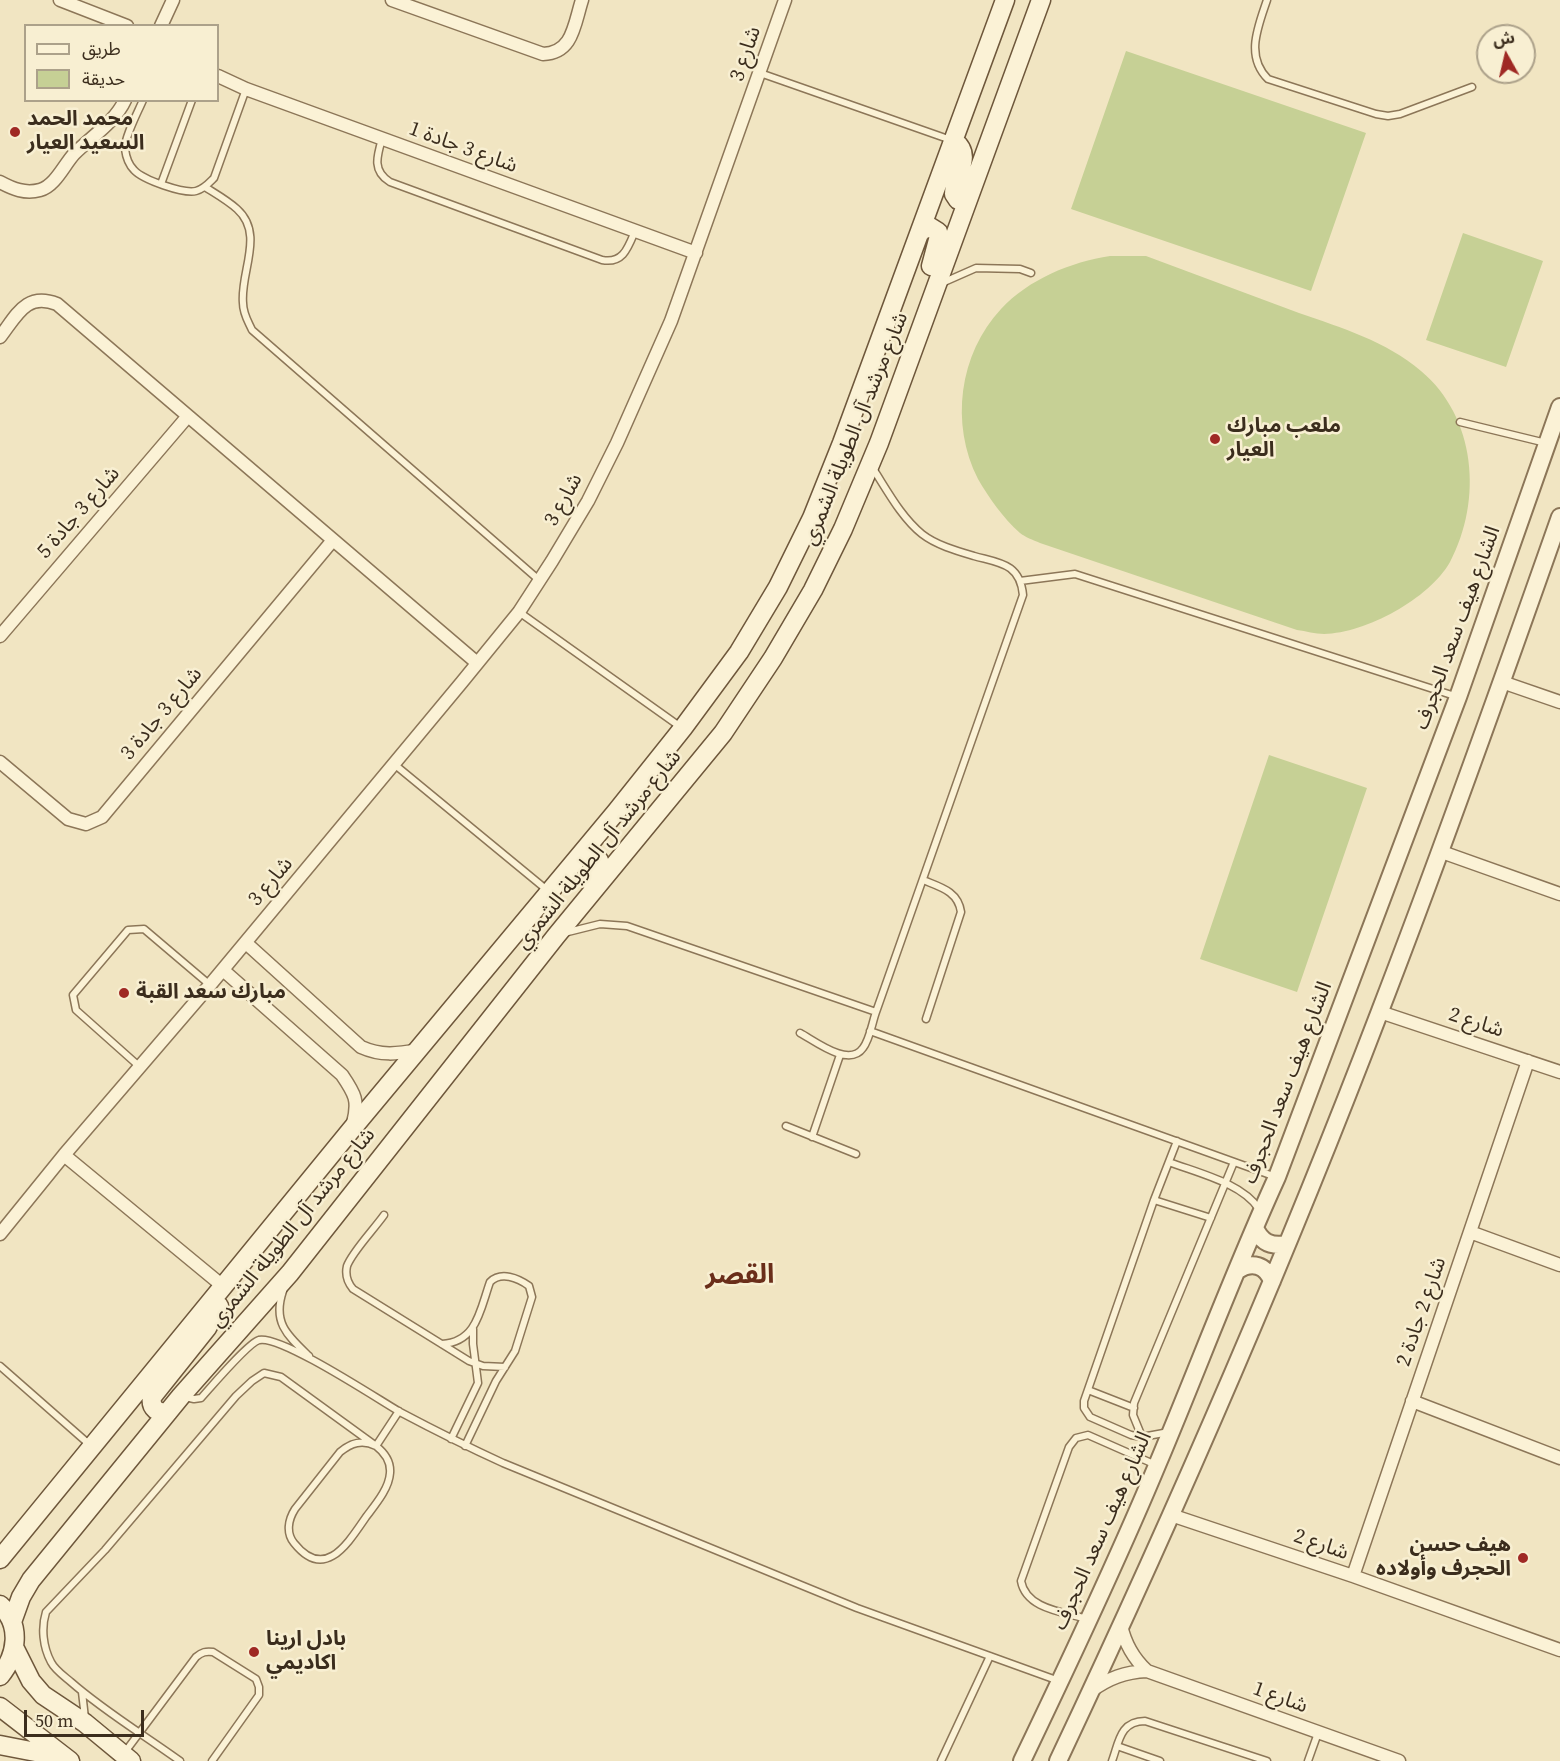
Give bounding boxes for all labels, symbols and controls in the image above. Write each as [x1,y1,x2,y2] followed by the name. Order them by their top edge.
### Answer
[725,23,767,85] street label: شارع 3
[24,24,219,102] legend
[1476,24,1536,84] north arrow
[1491,26,1516,51] text: ش
[82,36,121,61] text: طريق
[82,66,125,91] text: حديقة
[27,107,144,157] place label: محمد الحمد السعيد العيار
[405,117,521,179] street label: شارع 3 جادة 1
[8,125,22,139] marker: محمد الحمد السعيد العيار
[798,309,914,549] street label: شارع مرشد آل الطويلة الشمري
[1227,414,1341,464] place label: ملعب مبارك العيار
[1208,432,1222,446] marker: ملعب مبارك العيار
[32,462,126,564] street label: شارع 3 جادة 5
[539,469,589,531] street label: شارع 3
[1409,523,1507,733] street label: الشارع هيف سعد الحجرف
[116,662,208,766] street label: شارع 3 جادة 3
[511,745,687,955] street label: شارع مرشد آل الطويلة الشمري
[243,852,299,912] street label: شارع 3
[1238,978,1338,1188] street label: الشارع هيف سعد الحجرف
[136,980,286,1006] place label: مبارك سعد القبة
[117,986,131,1000] marker: مبارك سعد القبة
[1445,1002,1507,1044] street label: شارع 2
[205,1123,381,1333] street label: شارع مرشد آل الطويلة الشمري
[1392,1254,1452,1370] street label: شارع 2 جادة 2
[706,1260,774,1292] district label: القصر
[1048,1428,1158,1634] street label: الشارع هيف سعد الحجرف
[1290,1524,1352,1566] street label: شارع 2
[1376,1533,1511,1583] place label: هيف حسن الحجرف وأولاده
[1516,1551,1530,1565] marker: هيف حسن الحجرف وأولاده
[266,1627,346,1677] place label: بادل ارينا اكاديمي
[247,1645,261,1659] marker: بادل ارينا اكاديمي
[1249,1677,1311,1719] street label: شارع 1
[27,1698,147,1736] scale bar
[35,1708,73,1733] text: 50 m

